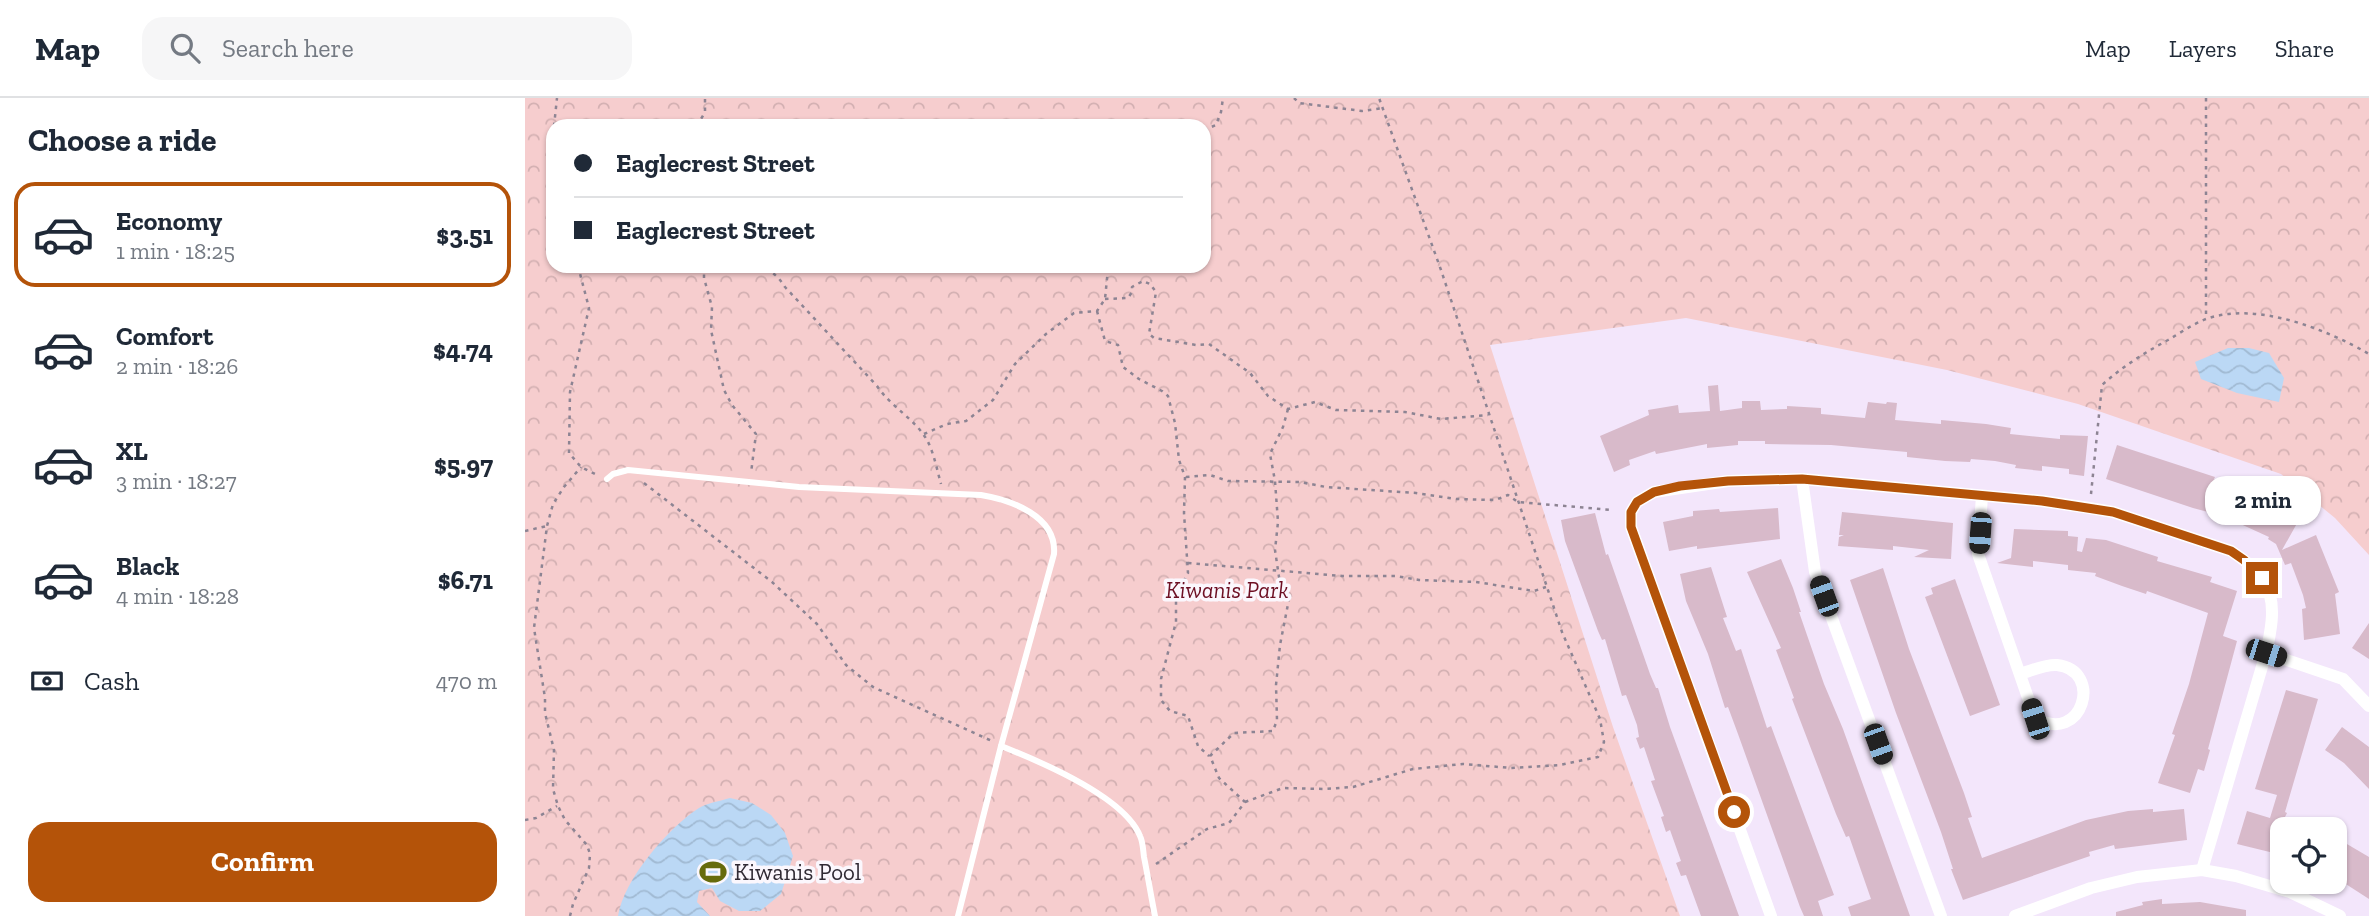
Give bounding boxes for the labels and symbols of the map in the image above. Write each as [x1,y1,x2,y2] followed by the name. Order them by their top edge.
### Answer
[2204,476,2320,526] callout: 2 min
[1969,511,1992,555] car
[2246,562,2278,594] route end
[1807,573,1842,619] car
[1166,576,1288,604] park label: Kiwanis Park
[2243,637,2290,669] car
[2019,696,2052,742] car
[1861,721,1896,767] car
[1718,796,1750,828] route start
[698,857,728,887] sports icon: Kiwanis Pool
[734,858,861,886] place label: Kiwanis Pool

